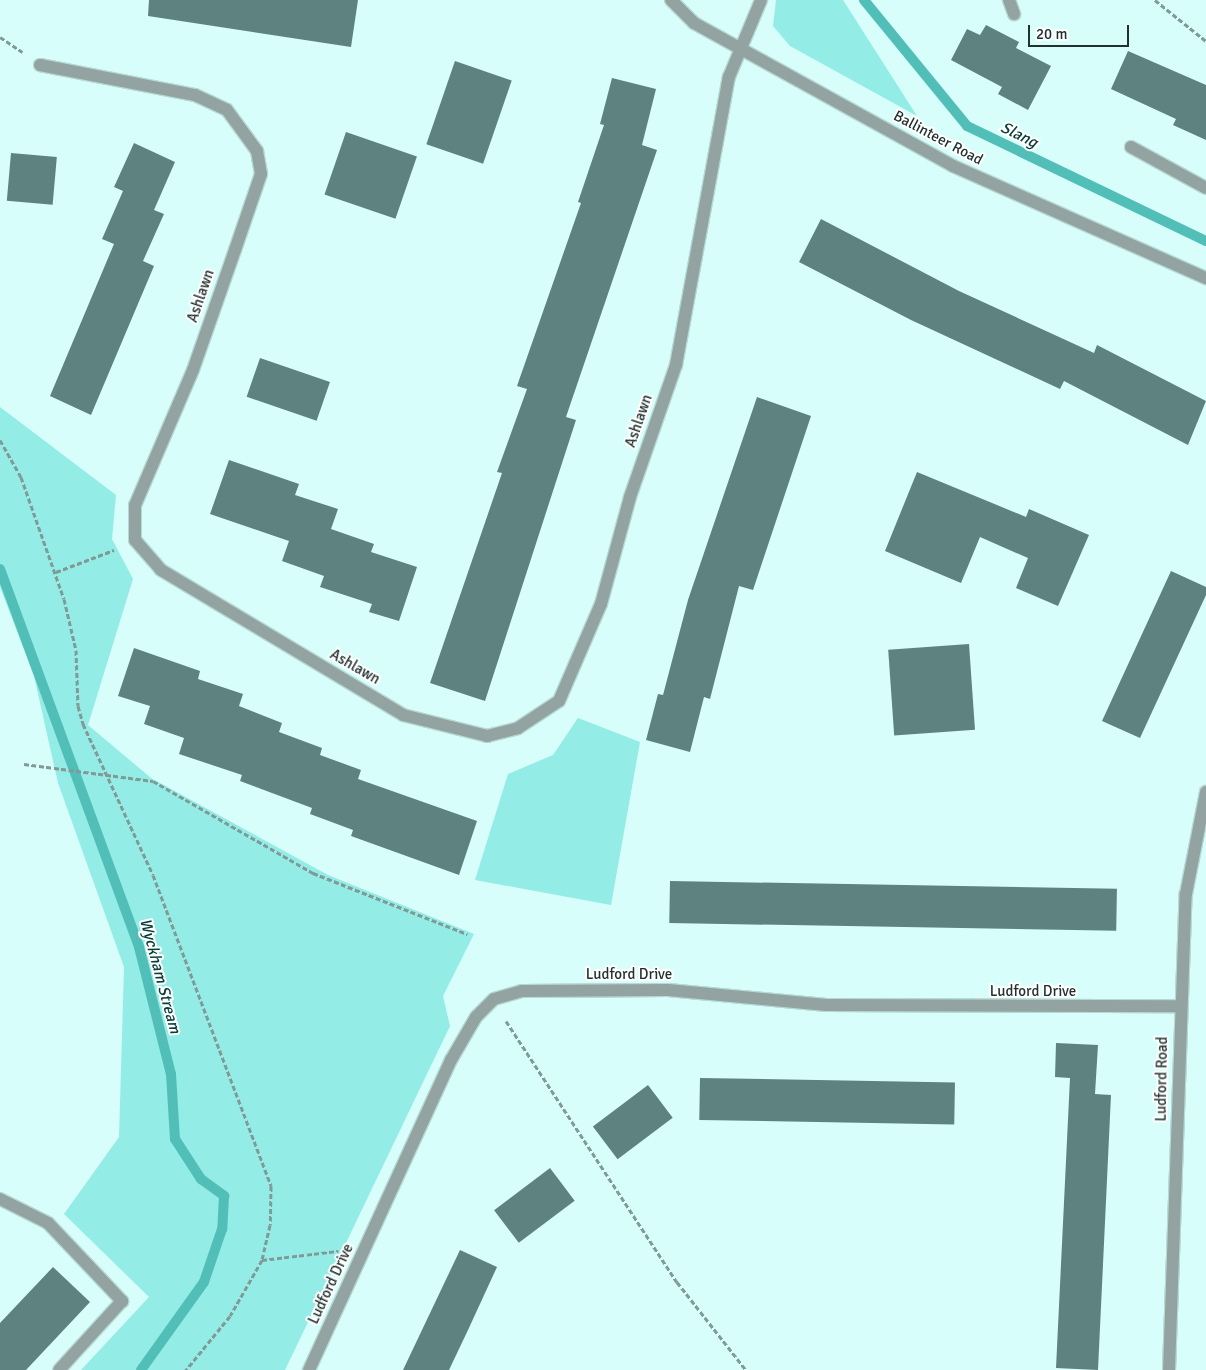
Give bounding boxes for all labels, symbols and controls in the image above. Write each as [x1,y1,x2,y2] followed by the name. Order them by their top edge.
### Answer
[1031,15,1132,47] scale bar
[1036,25,1067,43] text: 20 m
[890,107,986,169] street label: Ballinteer Road
[997,118,1041,152] water label: Slang
[184,267,218,325] street label: Ashlawn
[622,392,656,450] street label: Ashlawn
[327,646,383,688] street label: Ashlawn
[135,916,185,1036] water label: Wyckham Stream
[586,966,672,984] street label: Ludford Drive
[990,983,1076,1001] street label: Ludford Drive
[1152,1036,1172,1122] street label: Ludford Road
[305,1241,357,1327] street label: Ludford Drive

